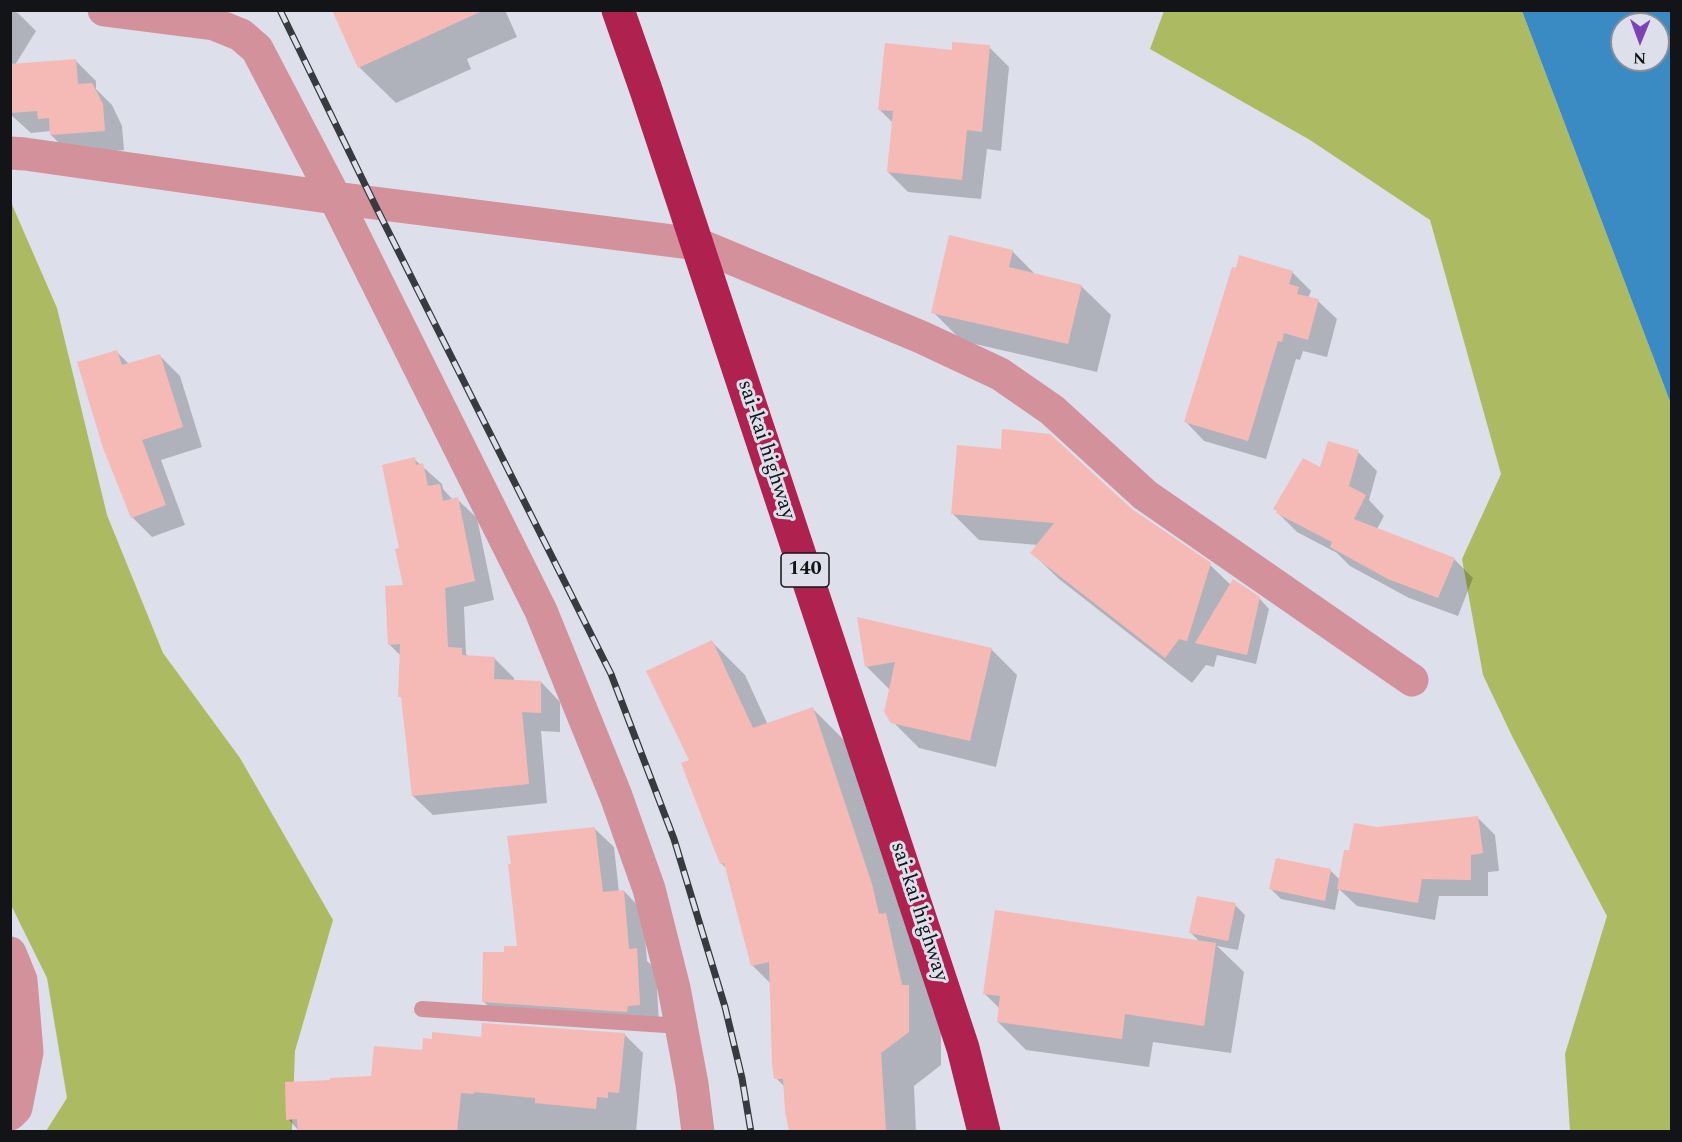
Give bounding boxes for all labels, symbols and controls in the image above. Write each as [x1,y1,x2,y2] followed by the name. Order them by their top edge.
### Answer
[1610,12,1670,72] north arrow
[1633,46,1646,70] text: N
[731,377,799,523] street label: sai-kai highway
[781,553,829,587] road number: 140
[884,839,952,985] street label: sai-kai highway

